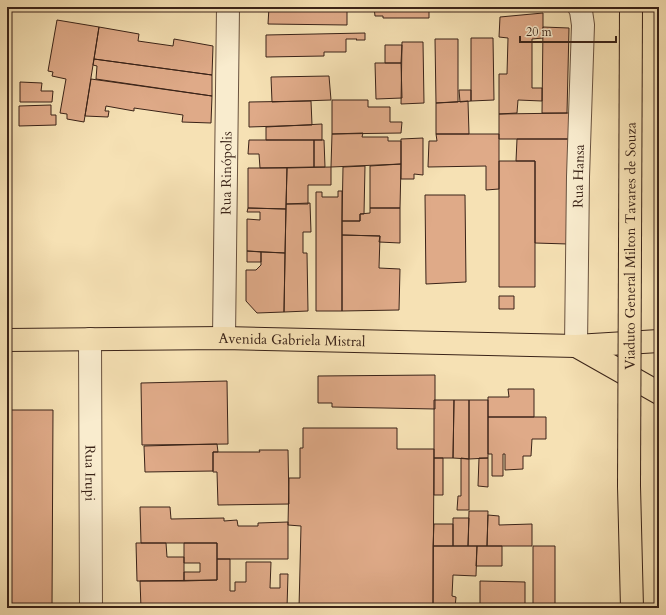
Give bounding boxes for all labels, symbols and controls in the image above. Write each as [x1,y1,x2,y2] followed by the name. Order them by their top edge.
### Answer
[520,18,616,44] scale bar
[526,24,553,40] text: 20 m
[620,122,641,370] street label: Viaduto General Milton Tavares de Souza
[216,131,237,215] street label: Rua Rinópolis
[569,144,589,208] street label: Rua Hansa
[218,329,366,351] street label: Avenida Gabriela Mistral
[80,445,100,501] street label: Rua Irupi

